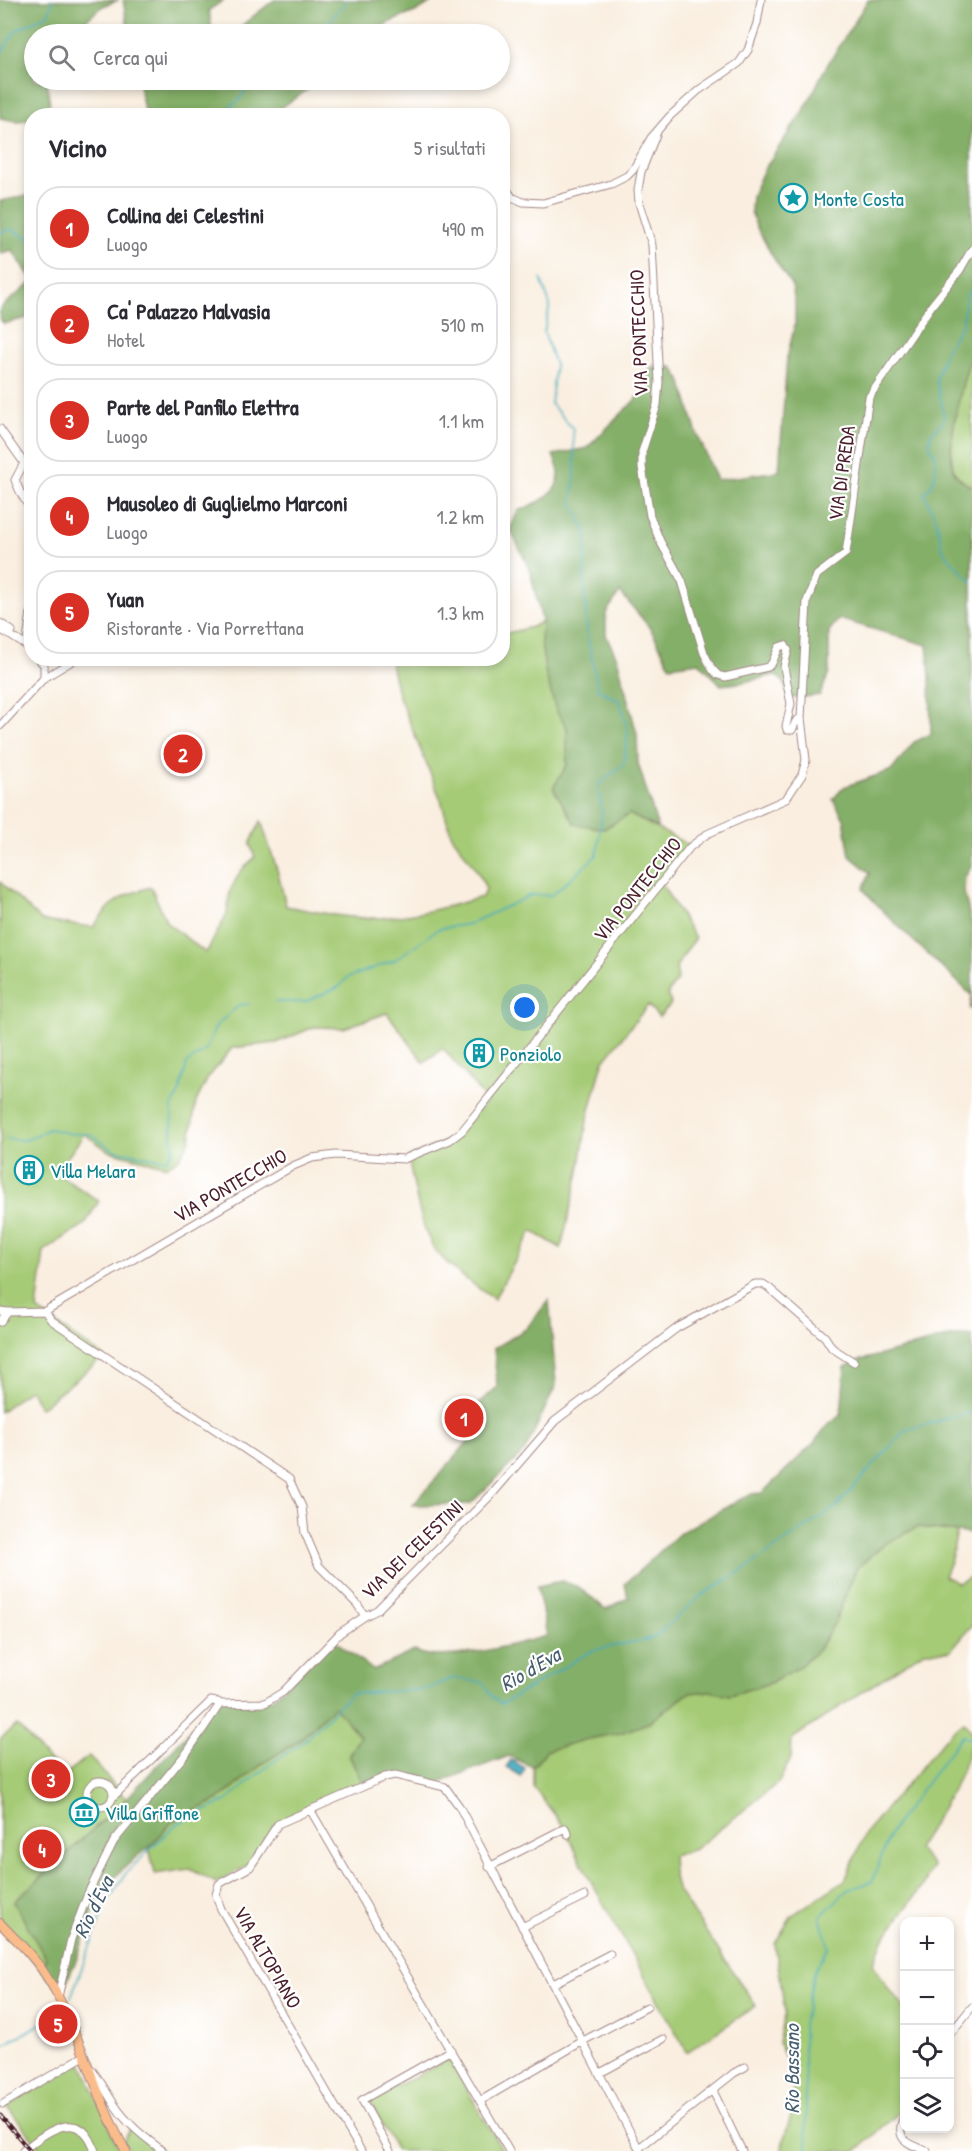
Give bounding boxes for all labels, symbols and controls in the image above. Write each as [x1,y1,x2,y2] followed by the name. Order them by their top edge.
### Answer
[24,24,510,90] search box
[45,41,78,74] icon: search
[93,42,168,72] text: Cerca qui
[48,130,107,165] text: Vicino
[414,134,486,161] text: 5 risultati
[777,182,809,214] place icon: Monte Costa
[814,185,904,212] place label: Monte Costa
[107,200,265,230] text: Collina dei Celestini
[66,215,73,242] text: 1
[442,215,484,242] text: 490 m
[107,230,147,257] text: Luogo
[622,269,654,397] street label: VIA PONTECCHIO
[107,296,270,326] text: Ca' Palazzo Malvasia
[65,311,74,338] text: 2
[441,311,484,338] text: 510 m
[107,326,145,353] text: Hotel
[107,392,299,422] text: Parte del Panfilo Elettra
[65,407,74,434] text: 3
[439,407,484,434] text: 1.1 km
[107,422,147,449] text: Luogo
[821,423,861,522] street label: VIA DI PREDA
[107,488,348,518] text: Mausoleo di Guglielmo Marconi
[66,503,73,530] text: 4
[437,503,484,530] text: 1.2 km
[107,518,147,545] text: Luogo
[107,584,144,614] text: Yuan
[65,599,74,626] text: 5
[437,599,484,626] text: 1.3 km
[107,614,304,641] text: Ristorante · Via Porrettana
[164,732,202,777] pin: 2
[587,831,687,947] street label: VIA PONTECCHIO
[510,993,539,1022] your location
[463,1037,495,1069] building icon: Ponziolo
[500,1040,561,1067] place label: Ponziolo
[168,1142,292,1228] street label: VIA PONTECCHIO
[13,1154,45,1186] building icon: Villa Melara
[50,1157,135,1184] place label: Villa Melara
[444,1396,484,1440] pin: 1
[355,1493,469,1605] street label: VIA DEI CELESTINI
[495,1639,568,1698] water label: Rio d'Eva
[32,1756,70,1802] pin: 3
[68,1796,100,1828] museum icon: Villa Griffone
[105,1799,199,1826] place label: Villa Griffone
[22,1826,62,1872] pin: 4
[66,1869,122,1943] water label: Rio d'Eva
[228,1901,308,2013] street label: VIA ALTOPIANO
[900,1917,954,2133] map controls
[900,1917,954,1971] button: +
[900,1971,954,2025] button: −
[38,2002,78,2046] pin: 5
[777,2023,806,2113] water label: Rio Bassano
[900,2025,954,2079] button: locate
[900,2079,954,2133] button: layers

